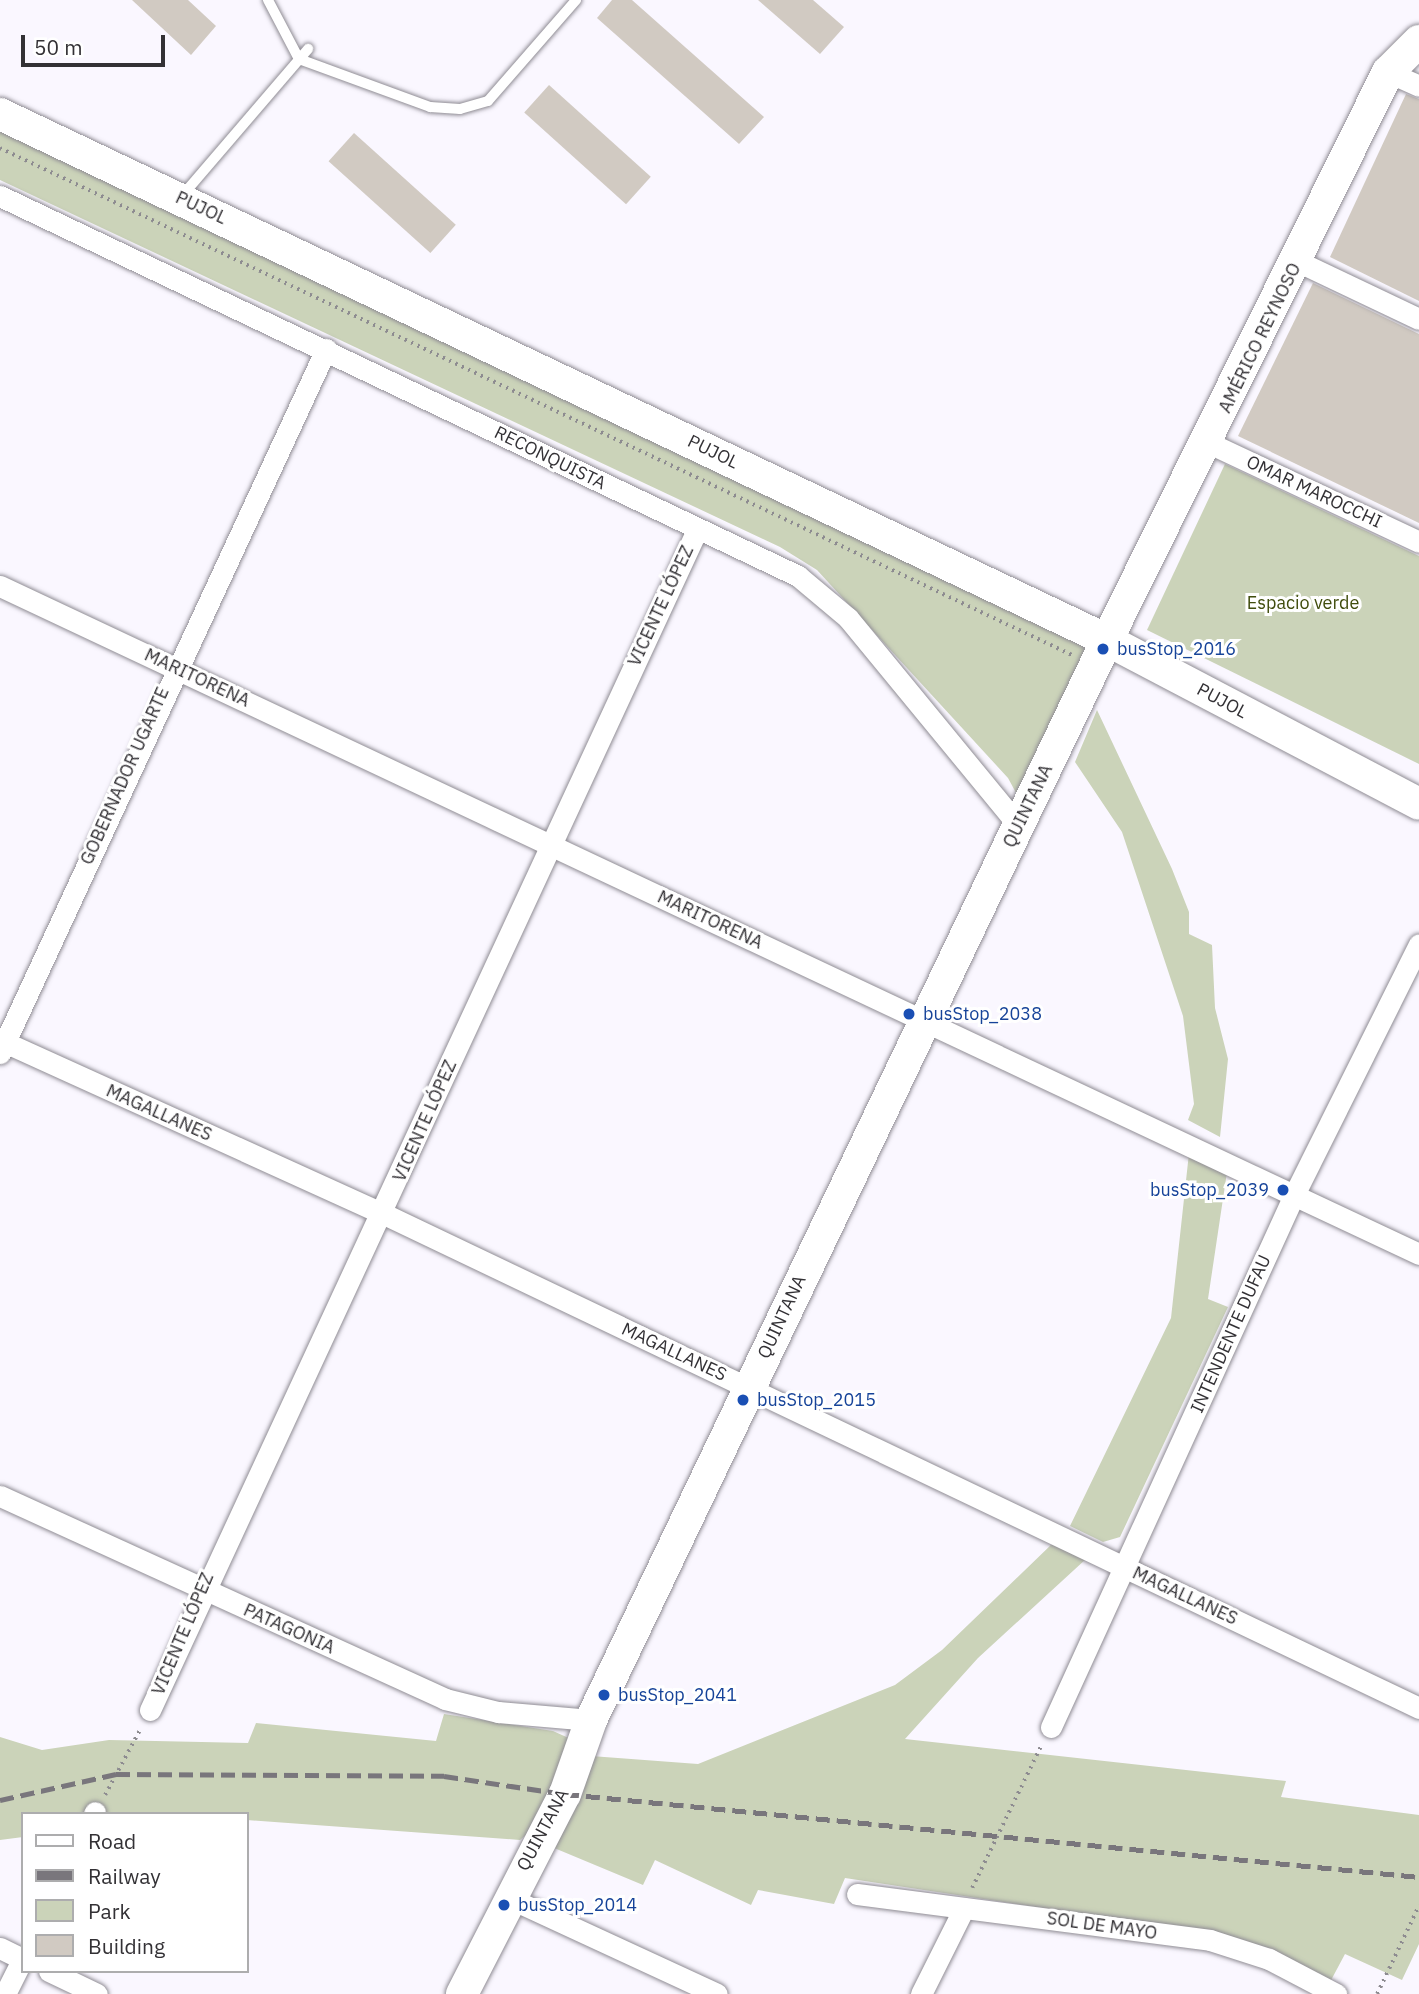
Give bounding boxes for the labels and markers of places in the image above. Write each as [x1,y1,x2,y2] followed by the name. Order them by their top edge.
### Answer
[1117,638,1236,660] place label: busStop_2016
[1095,641,1111,657] marker: busStop_2016
[923,1003,1042,1025] place label: busStop_2038
[901,1006,917,1022] marker: busStop_2038
[1150,1179,1269,1201] place label: busStop_2039
[1275,1182,1291,1198] marker: busStop_2039
[757,1389,876,1411] place label: busStop_2015
[735,1392,751,1408] marker: busStop_2015
[618,1684,737,1706] place label: busStop_2041
[596,1687,612,1703] marker: busStop_2041
[518,1894,637,1916] place label: busStop_2014
[496,1897,512,1913] marker: busStop_2014

